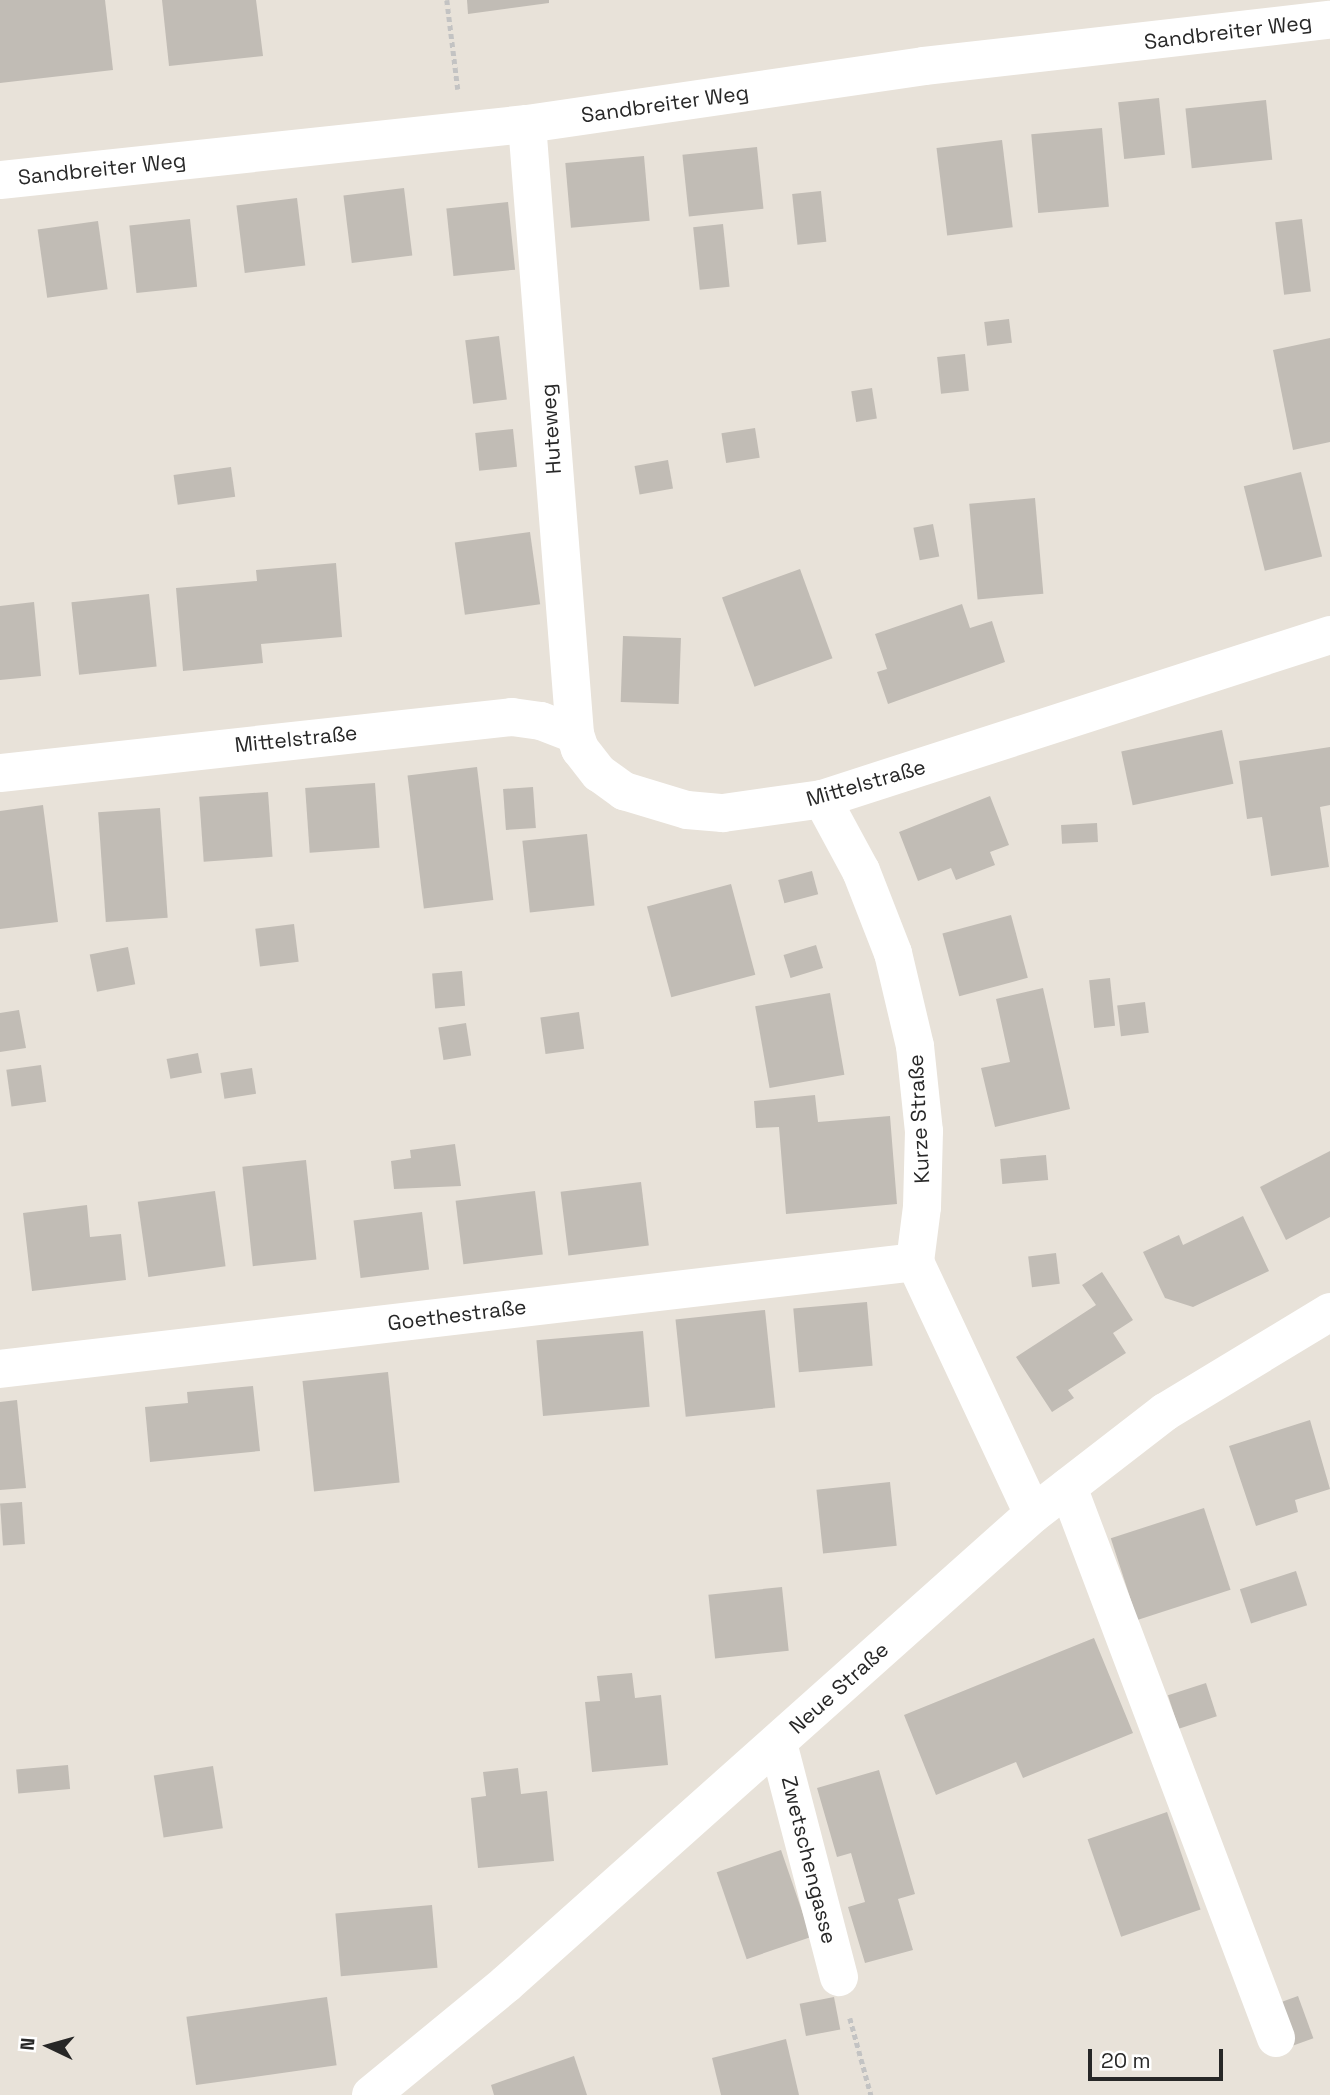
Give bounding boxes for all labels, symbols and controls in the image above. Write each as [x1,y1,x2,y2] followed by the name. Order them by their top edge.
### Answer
[1143,9,1313,55] street label: Sandbreiter Weg
[580,80,750,128] street label: Sandbreiter Weg
[17,148,187,190] street label: Sandbreiter Weg
[535,383,567,475] street label: Huteweg
[233,720,359,758] street label: Mittelstraße
[803,754,929,812] street label: Mittelstraße
[903,1054,935,1184] street label: Kurze Straße
[386,1294,528,1336] street label: Goethestraße
[784,1637,894,1739] street label: Neue Straße
[776,1773,842,1947] street label: Zwetschengasse
[14,2011,84,2081] north arrow
[1092,2036,1227,2080] scale bar
[15,2037,41,2052] text: N
[1101,2047,1151,2074] text: 20 m

